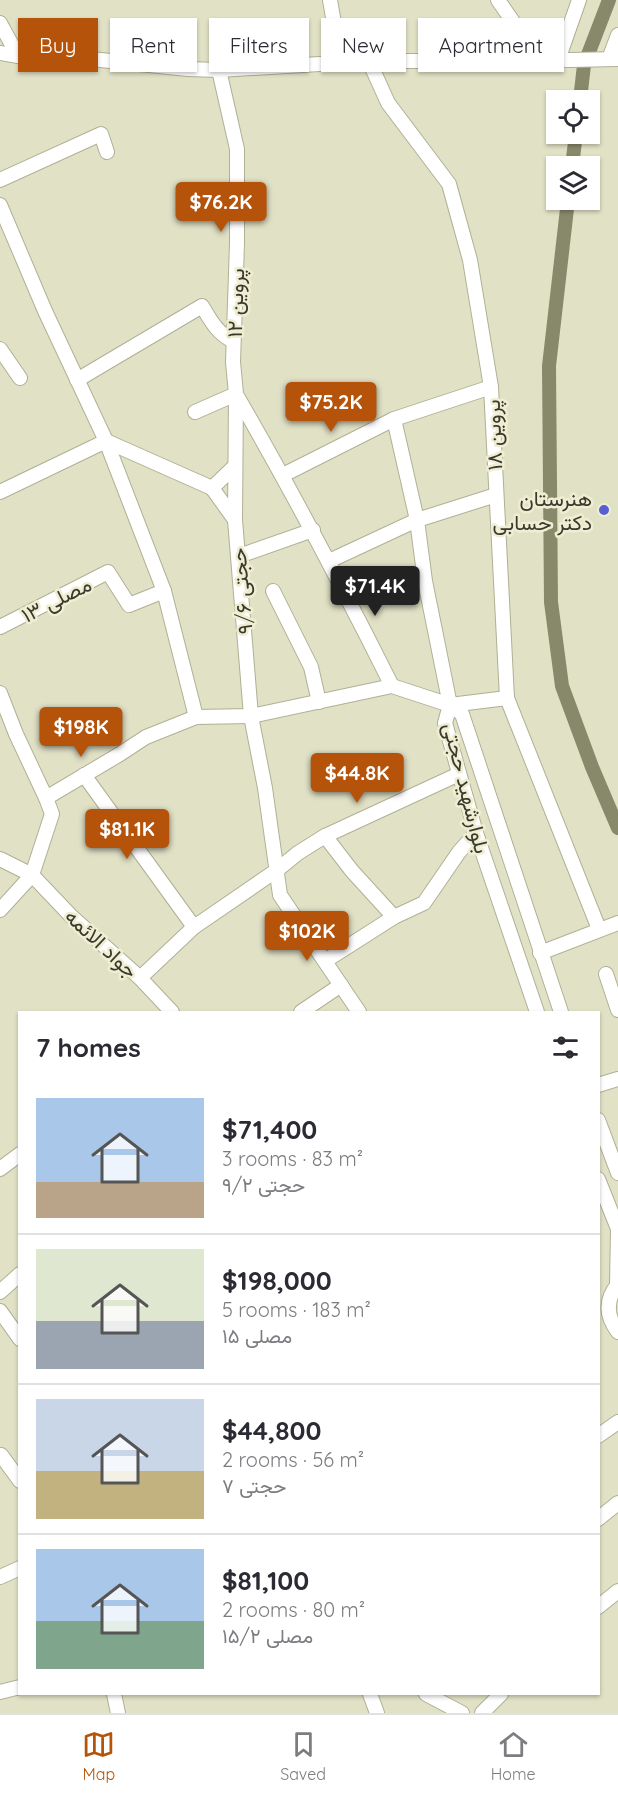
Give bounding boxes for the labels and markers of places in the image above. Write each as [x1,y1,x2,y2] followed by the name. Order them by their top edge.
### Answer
[172,182,270,233] pin: $76.2K
[282,382,380,433] pin: $75.2K
[492,485,592,536] place label: هنرستان دکتر حسابی
[597,503,611,517] marker: هنرستان دکتر حسابی
[326,566,424,617] pin: $71.4K
[39,707,123,758] pin: $198K
[308,753,406,804] pin: $44.8K
[78,809,176,860] pin: $81.1K
[265,911,349,962] pin: $102K

